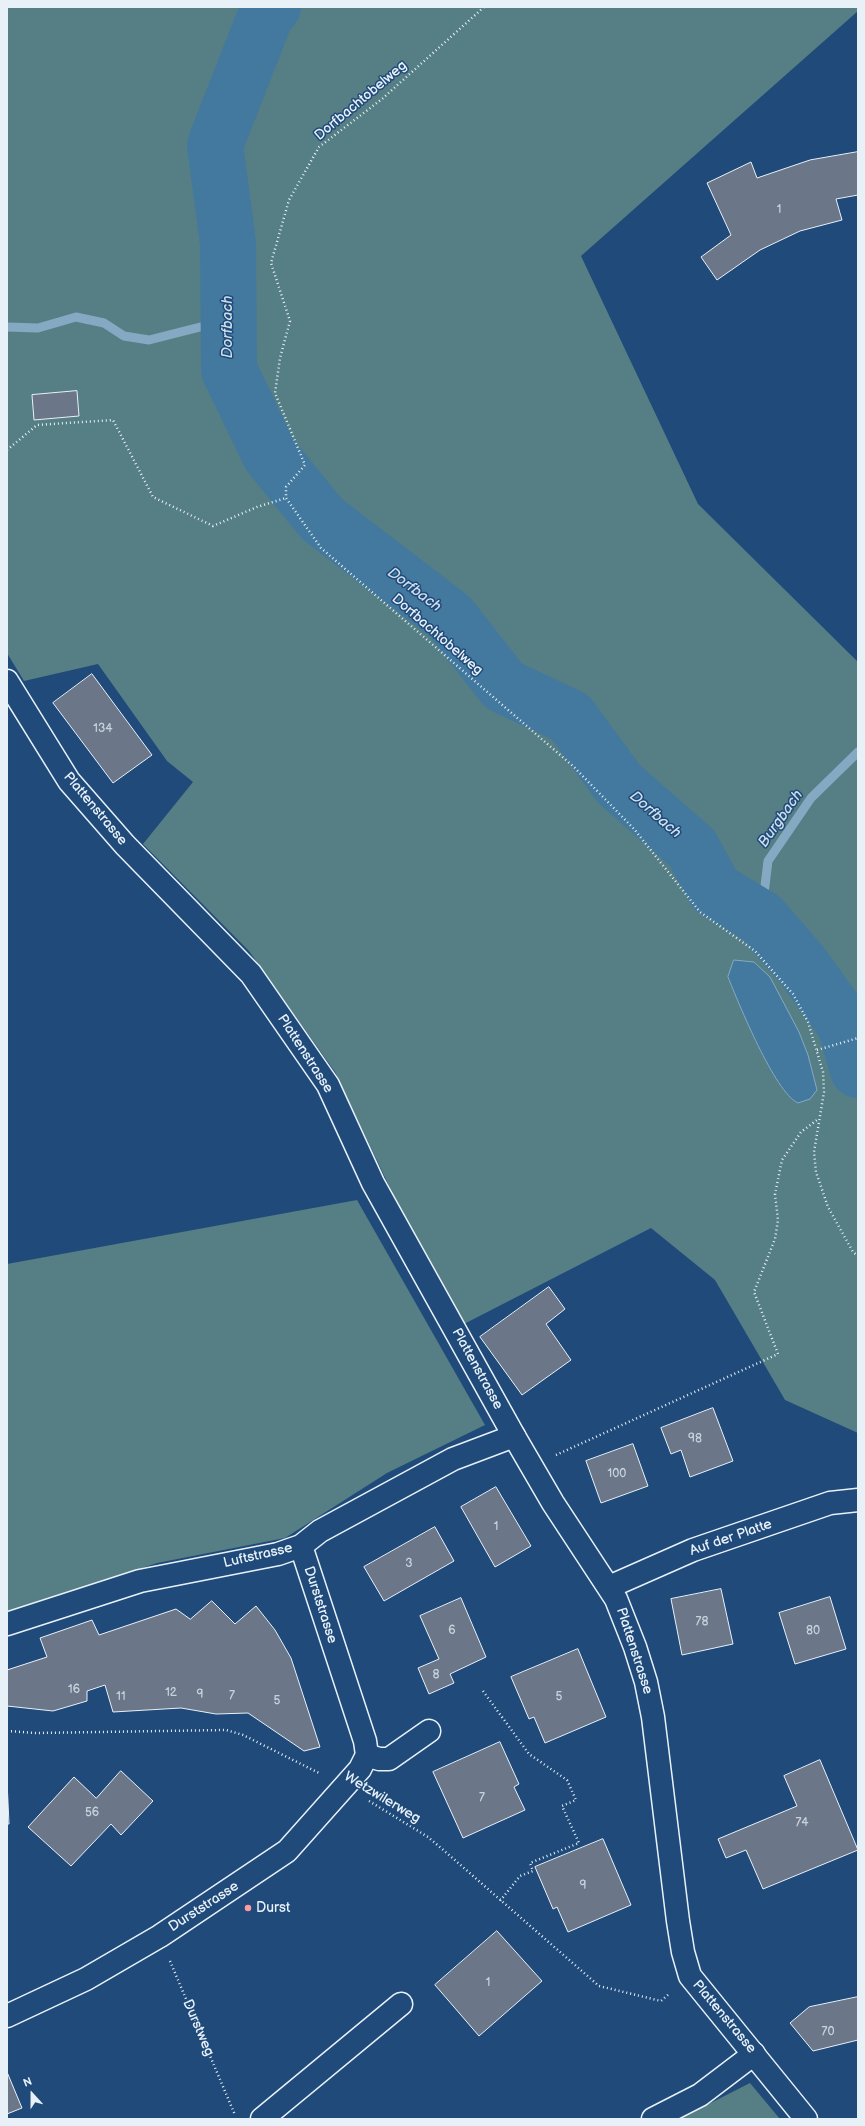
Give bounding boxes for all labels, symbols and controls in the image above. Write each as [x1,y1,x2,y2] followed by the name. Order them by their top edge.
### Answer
[311,58,411,144] street label: Dorfbachtobelweg
[777,203,781,217] house number: 1
[219,296,237,358] water label: Dorfbach
[384,564,444,616] water label: Dorfbach
[388,591,486,679] street label: Dorfbachtobelweg
[93,722,113,736] house number: 134
[60,769,130,849] street label: Plattenstrasse
[755,787,807,851] water label: Burgbach
[625,788,685,842] water label: Dorfbach
[273,1012,337,1096] street label: Plattenstrasse
[448,1325,506,1413] street label: Plattenstrasse
[688,1432,702,1446] house number: 98
[608,1467,626,1481] house number: 100
[688,1516,774,1560] street label: Auf der Platte
[494,1520,498,1534] house number: 1
[222,1540,294,1572] street label: Luftstrasse
[405,1557,413,1571] house number: 3
[300,1564,340,1646] street label: Durststrasse
[612,1606,656,1696] street label: Plattenstrasse
[696,1615,708,1629] house number: 78
[448,1624,456,1638] house number: 6
[806,1624,820,1638] house number: 80
[433,1668,439,1682] house number: 8
[68,1683,80,1697] house number: 16
[165,1686,177,1700] house number: 12
[197,1688,203,1702] house number: 9
[229,1689,235,1703] house number: 7
[116,1690,126,1704] house number: 11
[556,1690,562,1704] house number: 5
[274,1694,280,1708] house number: 5
[341,1769,423,1827] street label: Wetzwilerweg
[479,1791,485,1805] house number: 7
[85,1806,99,1820] house number: 56
[795,1816,809,1830] house number: 74
[166,1878,242,1936] street label: Durststrasse
[580,1879,586,1893] house number: 9
[256,1900,290,1916] place label: Durst
[243,1903,253,1913] marker: Durst
[486,1976,490,1990] house number: 1
[689,1977,759,2057] street label: Plattenstrasse
[179,1997,217,2059] street label: Durstweg
[822,2025,834,2039] house number: 70
[12,2074,52,2114] north arrow
[21,2075,34,2090] text: N

